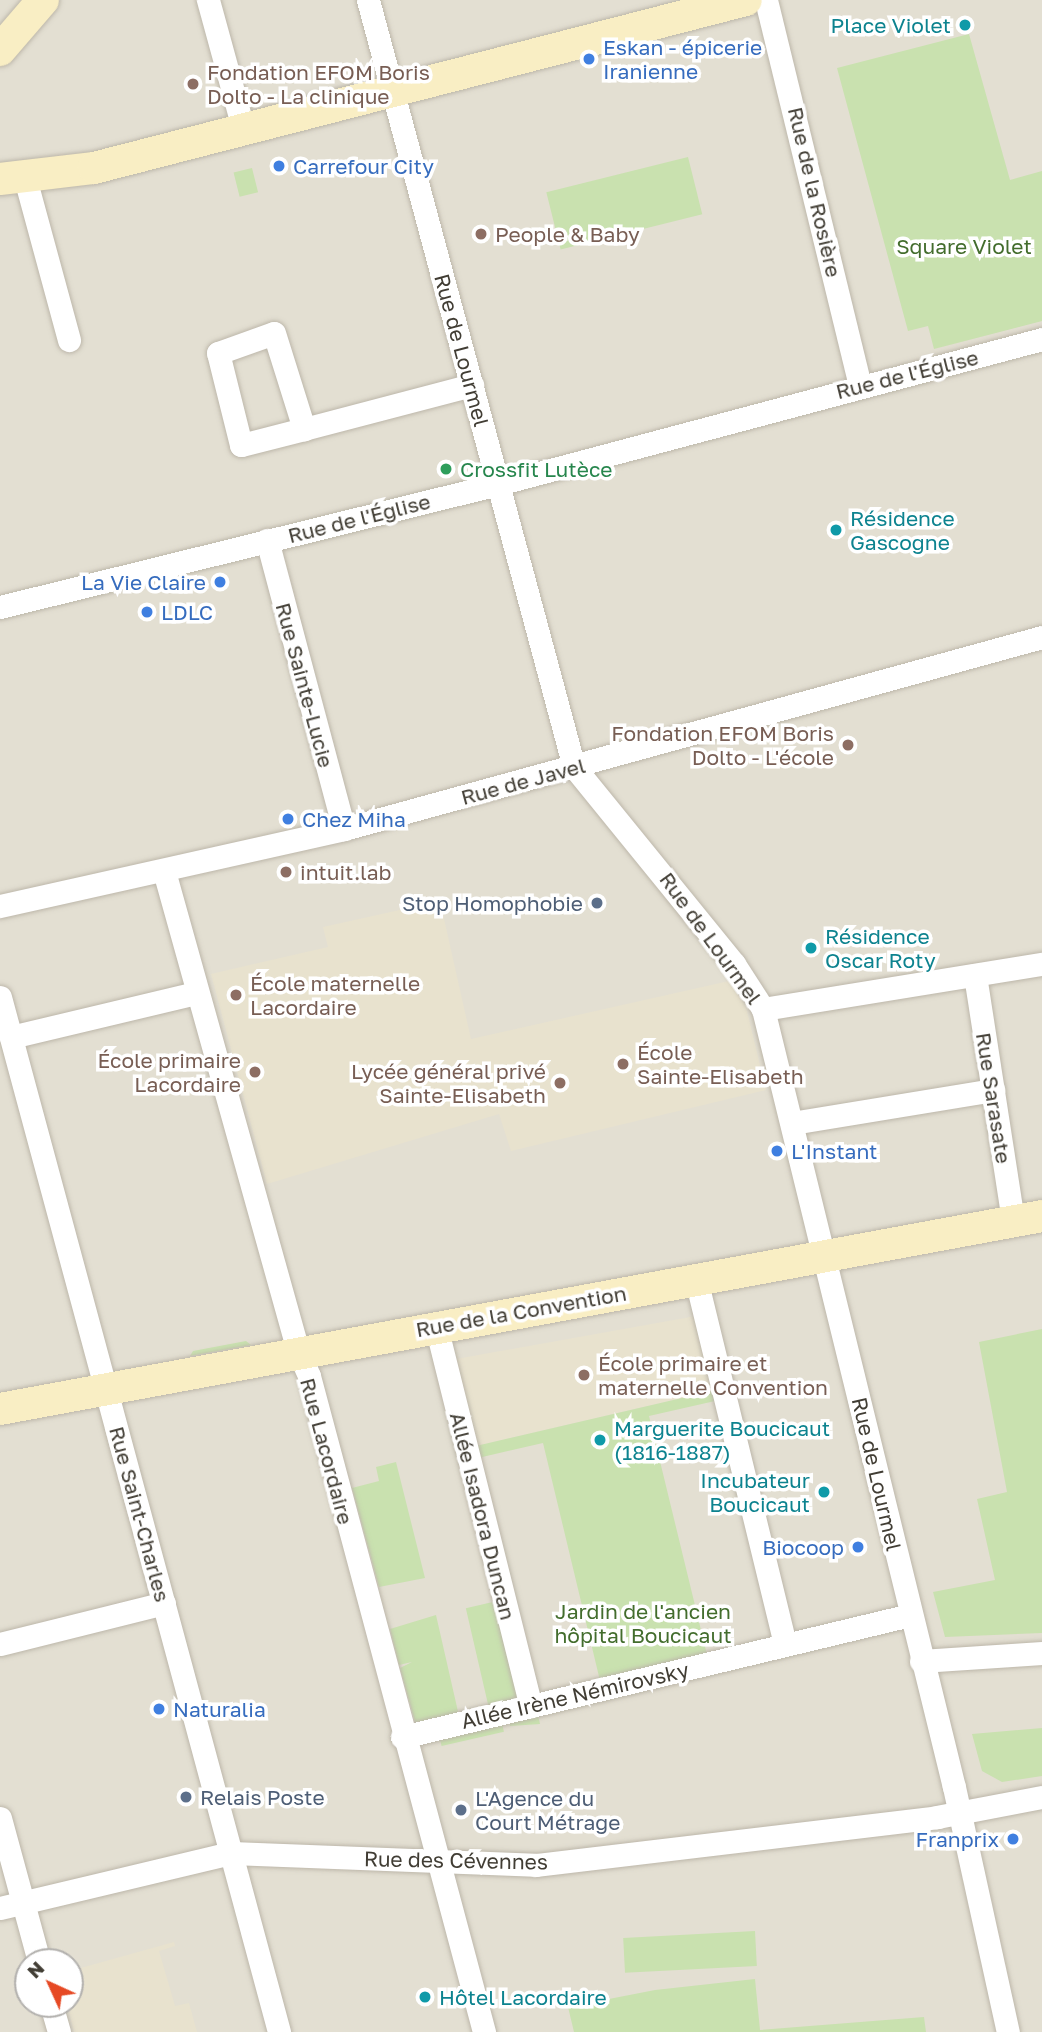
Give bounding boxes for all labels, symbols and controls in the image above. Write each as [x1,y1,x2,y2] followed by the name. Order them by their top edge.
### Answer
[830,12,951,38] place label: Place Violet
[957,17,973,33] marker: Place Violet
[603,34,762,84] place label: Eskan - épicerie Iranienne
[581,51,597,67] marker: Eskan - épicerie Iranienne
[207,59,430,109] place label: Fondation EFOM Boris Dolto - La clinique
[185,76,201,92] marker: Fondation EFOM Boris Dolto - La clinique
[783,104,847,280] street label: Rue de la Rosière
[293,153,434,179] place label: Carrefour City
[271,158,287,174] marker: Carrefour City
[495,221,640,247] place label: People & Baby
[473,226,489,242] marker: People & Baby
[896,233,1032,259] park label: Square Violet
[430,271,494,429] street label: Rue de Lourmel
[833,344,981,404] street label: Rue de l'Église
[460,456,613,482] place label: Crossfit Lutèce
[438,461,454,477] marker: Crossfit Lutèce
[285,488,433,548] street label: Rue de l'Église
[850,505,955,555] place label: Résidence Gascogne
[828,522,844,538] marker: Résidence Gascogne
[81,569,206,595] place label: La Vie Claire
[212,574,228,590] marker: La Vie Claire
[161,599,213,625] place label: LDLC
[271,600,339,770] street label: Rue Sainte-Lucie
[139,604,155,620] marker: LDLC
[611,720,834,770] place label: Fondation EFOM Boris Dolto - L'école
[840,737,856,753] marker: Fondation EFOM Boris Dolto - L'école
[458,752,588,810] street label: Rue de Javel
[302,806,406,832] place label: Chez Miha
[280,811,296,827] marker: Chez Miha
[300,859,391,885] place label: intuit.lab
[278,864,294,880] marker: intuit.lab
[655,867,767,1009] street label: Rue de Lourmel
[402,890,583,916] place label: Stop Homophobie
[589,895,605,911] marker: Stop Homophobie
[825,923,936,973] place label: Résidence Oscar Roty
[803,940,819,956] marker: Résidence Oscar Roty
[250,970,420,1020] place label: École maternelle Lacordaire
[228,987,244,1003] marker: École maternelle Lacordaire
[971,1031,1017,1165] street label: Rue Sarasate
[637,1039,804,1089] place label: École Sainte-Elisabeth
[97,1047,241,1097] place label: École primaire Lacordaire
[615,1056,631,1072] marker: École Sainte-Elisabeth
[351,1058,546,1108] place label: Lycée général privé Sainte-Elisabeth
[247,1064,263,1080] marker: École primaire Lacordaire
[552,1075,568,1091] marker: Lycée général privé Sainte-Elisabeth
[791,1138,877,1164] place label: L'Instant
[769,1143,785,1159] marker: L'Instant
[414,1280,628,1342] street label: Rue de la Convention
[598,1350,828,1400] place label: École primaire et maternelle Convention
[576,1367,592,1383] marker: École primaire et maternelle Convention
[295,1375,359,1527] street label: Rue Lacordaire
[847,1395,907,1553] street label: Rue de Lourmel
[445,1410,521,1622] street label: Allée Isadora Duncan
[614,1415,830,1465] place label: Marguerite Boucicaut (1816-1887)
[104,1423,176,1605] street label: Rue Saint-Charles
[592,1432,608,1448] marker: Marguerite Boucicaut (1816-1887)
[700,1467,810,1517] place label: Incubateur Boucicaut
[816,1484,832,1500] marker: Incubateur Boucicaut
[762,1534,844,1560] place label: Biocoop
[850,1539,866,1555] marker: Biocoop
[554,1598,732,1648] park label: Jardin de l'ancien hôpital Boucicaut
[459,1657,691,1733] street label: Allée Irène Némirovsky
[173,1696,266,1722] place label: Naturalia
[151,1701,167,1717] marker: Naturalia
[200,1784,325,1810] place label: Relais Poste
[475,1785,620,1835] place label: L'Agence du Court Métrage
[178,1789,194,1805] marker: Relais Poste
[453,1802,469,1818] marker: L'Agence du Court Métrage
[915,1826,999,1852] place label: Franprix
[1005,1831,1021,1847] marker: Franprix
[364,1846,548,1874] street label: Rue des Cévennes
[14,1948,84,2018] north arrow
[22,1956,48,1982] text: N
[439,1984,607,2010] place label: Hôtel Lacordaire
[417,1989,433,2005] marker: Hôtel Lacordaire

